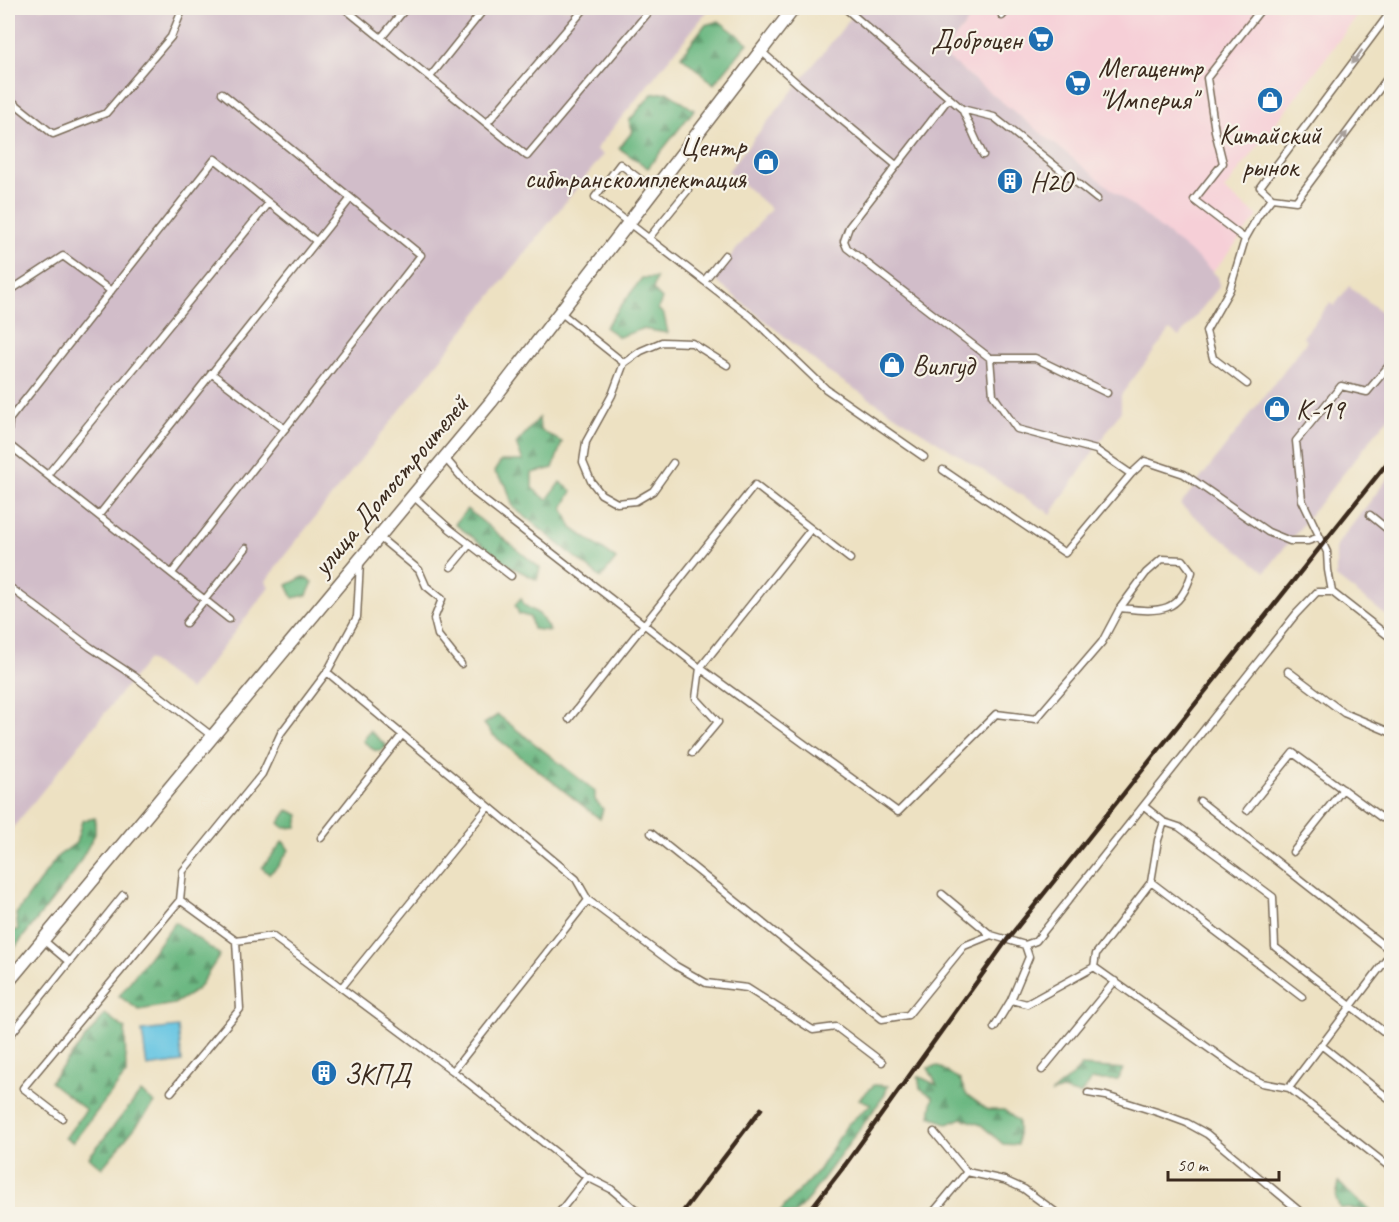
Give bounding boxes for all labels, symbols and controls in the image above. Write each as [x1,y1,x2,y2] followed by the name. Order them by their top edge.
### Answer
[931,22,1023,57] place label: Доброцен
[1026,24,1056,54] supermarket icon: Доброцен
[1098,50,1204,117] place label: Мегацентр "Империя"
[1351,50,1363,65] one-way arrow
[1063,68,1093,98] supermarket icon: Мегацентр "Империя"
[1255,85,1285,115] shop icon: Китайский рынок
[1219,117,1322,184] place label: Китайский рынок
[524,129,748,196] place label: Центр сибтранскомплектация
[1336,132,1348,148] one-way arrow
[751,147,781,177] shop icon: Центр сибтранскомплектация
[1030,164,1075,199] place label: H2O
[995,166,1025,196] building icon: H2O
[912,348,977,383] place label: Вилгуд
[877,350,907,380] shop icon: Вилгуд
[303,386,477,584] street label: улица Домостроителей
[1296,392,1347,427] place label: К-19
[1262,394,1292,424] shop icon: К-19
[344,1056,413,1091] place label: ЗКПД
[309,1058,339,1088] building icon: ЗКПД
[1168,1144,1279,1182] scale bar
[1177,1154,1210,1176] text: 50 m

